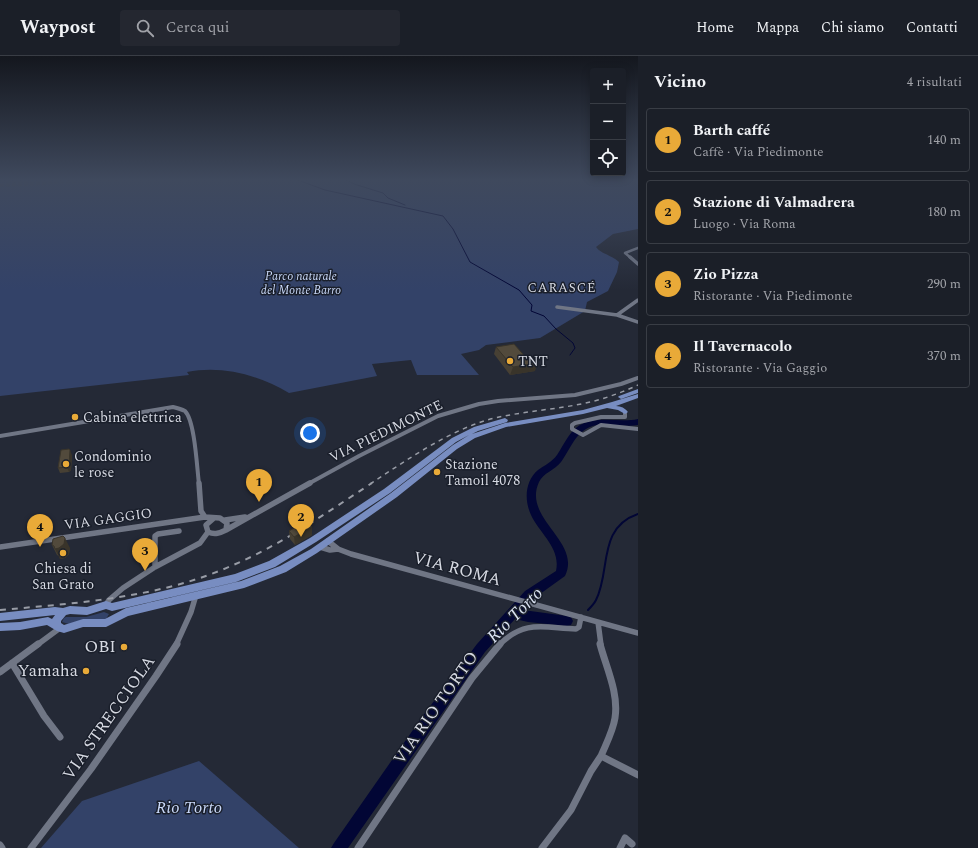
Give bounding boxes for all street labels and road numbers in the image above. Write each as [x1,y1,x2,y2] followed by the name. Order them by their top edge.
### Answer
[326,394,446,468] street label: VIA PIEDIMONTE
[63,502,153,536] street label: VIA GAGGIO
[410,545,504,593] street label: VIA ROMA
[387,646,485,770] street label: VIA RIO TORTO
[56,650,162,786] street label: VIA STRECCIOLA

